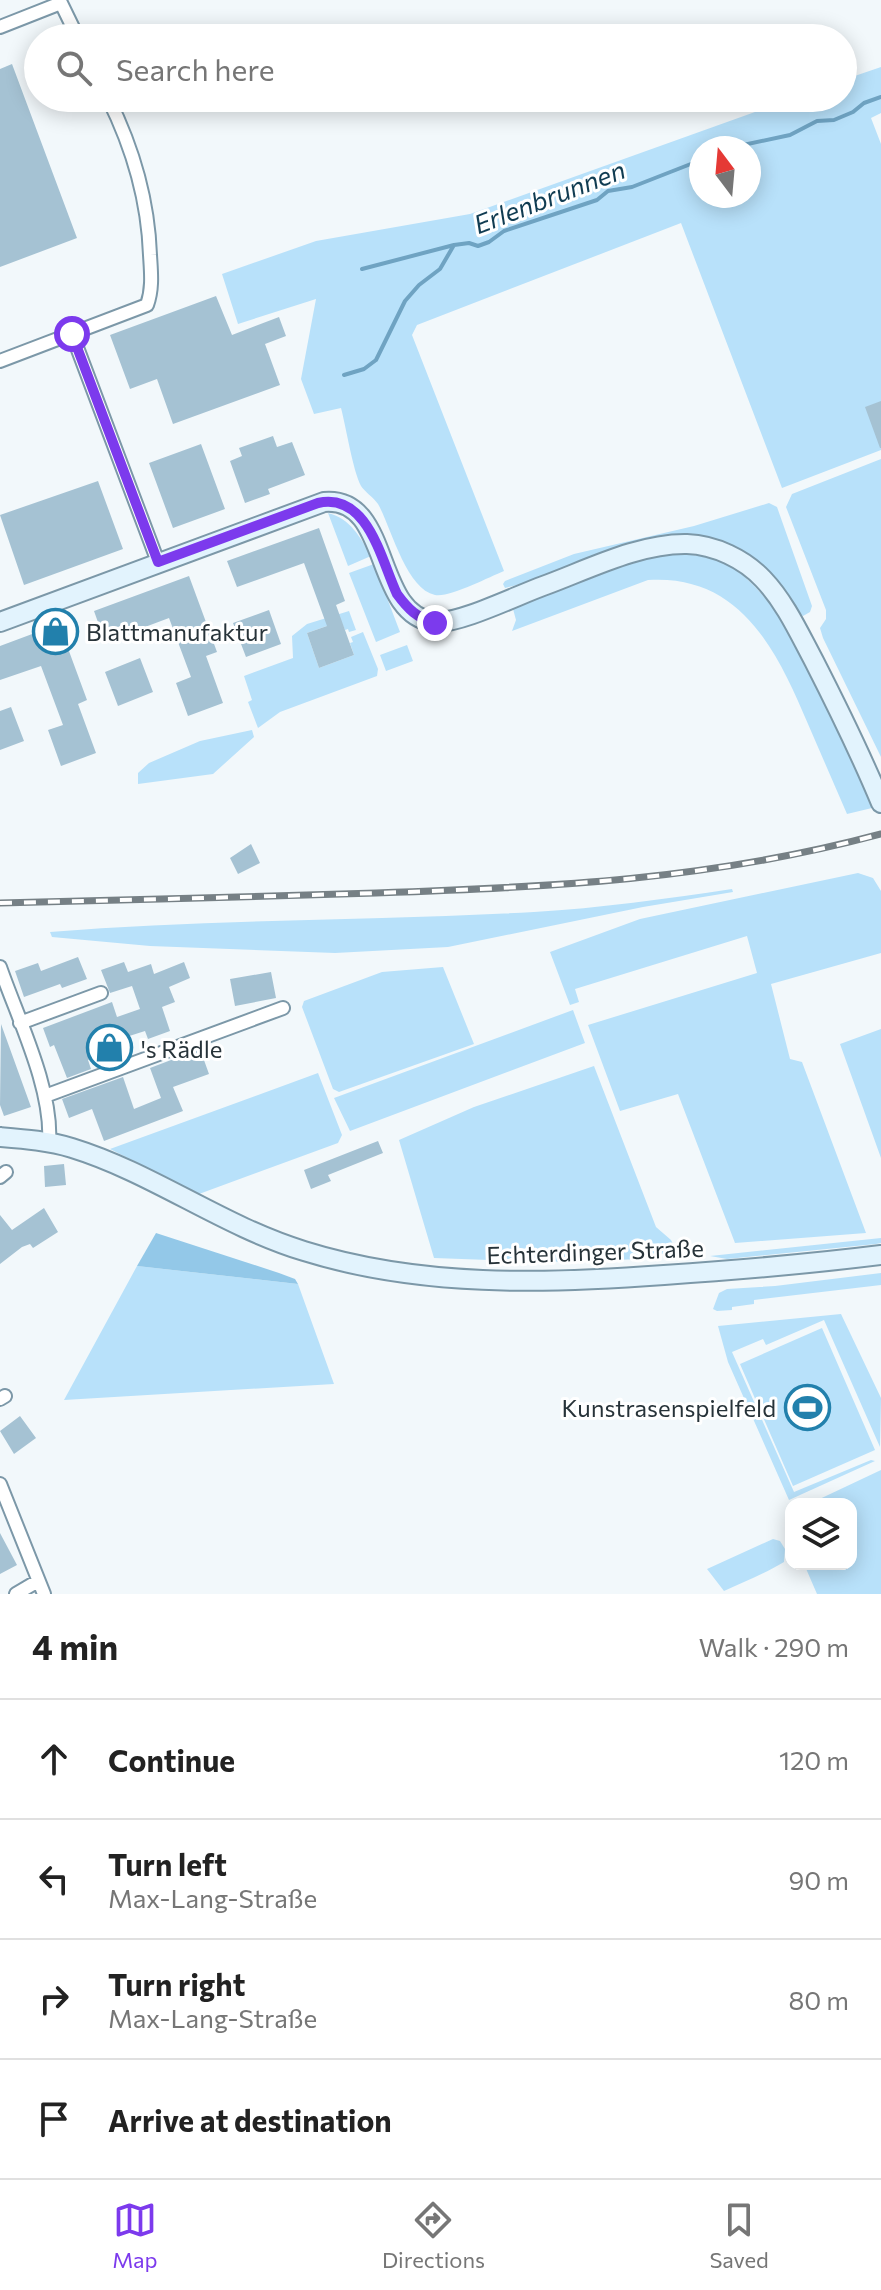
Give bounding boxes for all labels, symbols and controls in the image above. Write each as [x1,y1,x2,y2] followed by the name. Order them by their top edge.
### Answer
[24,24,857,112] search box
[52,46,96,90] icon: search
[116,50,275,87] text: Search here
[689,136,761,208] north arrow
[469,153,629,239] water label: Erlenbrunnen
[54,316,90,352] route start
[417,605,453,641] route end
[31,607,79,655] shop icon: Blattmanufaktur
[86,617,269,646] place label: Blattmanufaktur
[86,1024,134,1072] shop icon: 's Rädle
[141,1034,222,1063] place label: 's Rädle
[486,1233,704,1269] street label: Echterdinger Straße
[783,1383,831,1431] sports icon: Kunstrasenspielfeld
[562,1393,776,1422] place label: Kunstrasenspielfeld
[785,1498,857,1570] map controls
[785,1498,857,1570] button: layers
[32,1625,118,1667] text: 4 min
[699,1631,849,1662] text: Walk · 290 m
[32,1737,76,1781] icon: ahead
[108,1741,235,1778] text: Continue
[779,1744,849,1775] text: 120 m
[108,1845,227,1882] text: Turn left
[32,1857,76,1901] icon: left
[789,1864,849,1895] text: 90 m
[108,1882,317,1913] text: Max-Lang-Straße
[108,1965,245,2002] text: Turn right
[32,1977,76,2021] icon: right
[789,1984,849,2015] text: 80 m
[108,2002,317,2033] text: Max-Lang-Straße
[32,2097,76,2141] icon: arrive
[108,2101,392,2138] text: Arrive at destination
[112,2198,158,2273] tab: Map
[382,2198,485,2273] tab: Directions
[709,2198,769,2273] tab: Saved

